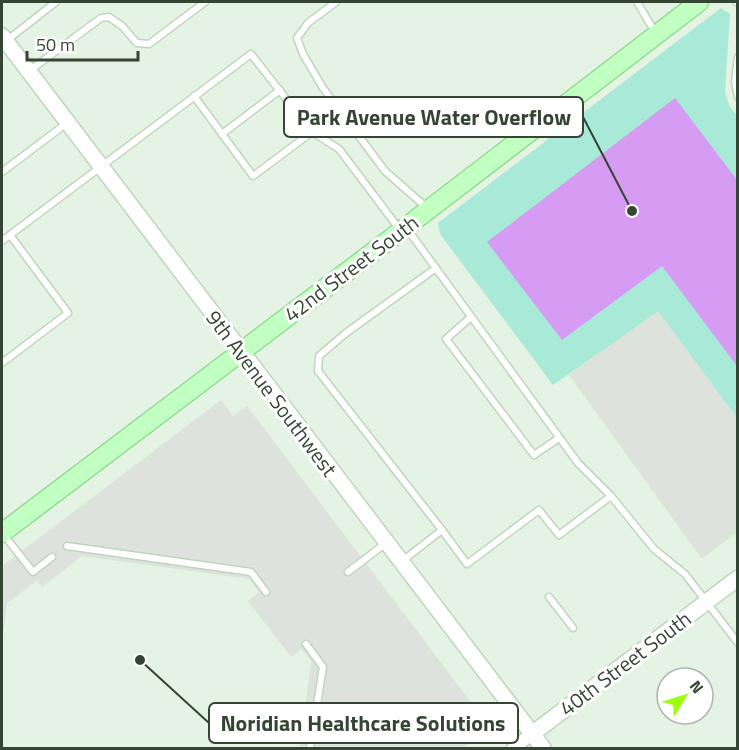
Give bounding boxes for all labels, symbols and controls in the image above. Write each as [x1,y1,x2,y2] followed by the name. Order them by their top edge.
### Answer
[27,24,138,62] scale bar
[36,31,75,58] text: 50 m
[284,97,583,137] callout: Park Avenue Water Overflow
[297,100,571,134] text: Park Avenue Water Overflow
[277,207,425,329] street label: 42nd Street South
[199,303,346,483] street label: 9th Avenue Southwest
[552,603,698,723] street label: 40th Street South
[655,666,715,726] north arrow
[684,675,710,699] text: N
[209,703,518,743] callout: Noridian Healthcare Solutions
[220,706,506,740] text: Noridian Healthcare Solutions

